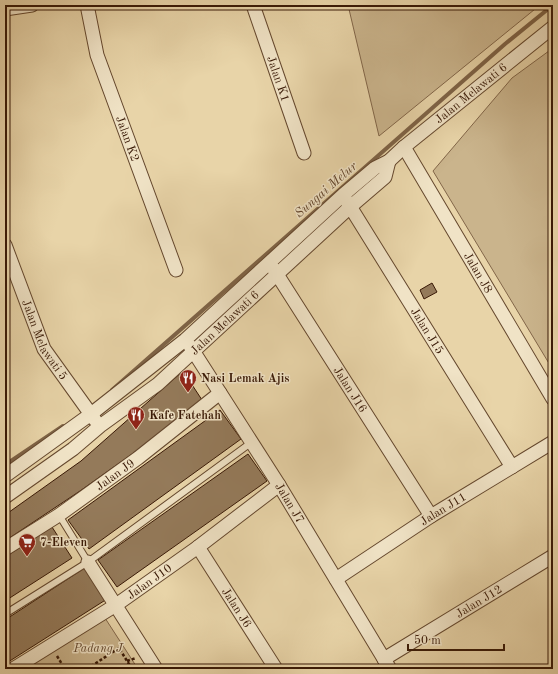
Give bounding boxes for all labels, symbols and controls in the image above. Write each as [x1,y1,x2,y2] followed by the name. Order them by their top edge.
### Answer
[264,55,291,103] street label: Jalan K1
[433,61,510,126] street label: Jalan Melawati 6
[113,115,141,163] street label: Jalan K2
[292,159,360,221] water label: Sungai Melur
[461,251,494,296] street label: Jalan J8
[189,289,262,358] street label: Jalan Melawati 6
[19,298,70,383] street label: Jalan Melawati 5
[408,306,446,357] street label: Jalan J15
[331,365,369,415] street label: Jalan J16
[178,368,198,393] restaurant icon: Nasi Lemak Ajis
[201,373,289,385] place label: Nasi Lemak Ajis
[126,405,146,430] restaurant icon: Kafe Fatehah
[149,410,221,422] place label: Kafe Fatehah
[94,457,137,493] street label: Jalan J9
[272,481,306,526] street label: Jalan J7
[418,491,469,528] street label: Jalan J11
[17,532,37,557] supermarket icon: 7-Eleven
[40,537,87,549] place label: 7-Eleven
[125,562,175,602] street label: Jalan J10
[454,583,505,621] street label: Jalan J12
[219,586,253,630] street label: Jalan J6
[408,626,504,652] scale bar
[414,634,441,647] text: 50 m
[72,643,124,655] park label: Padang J

